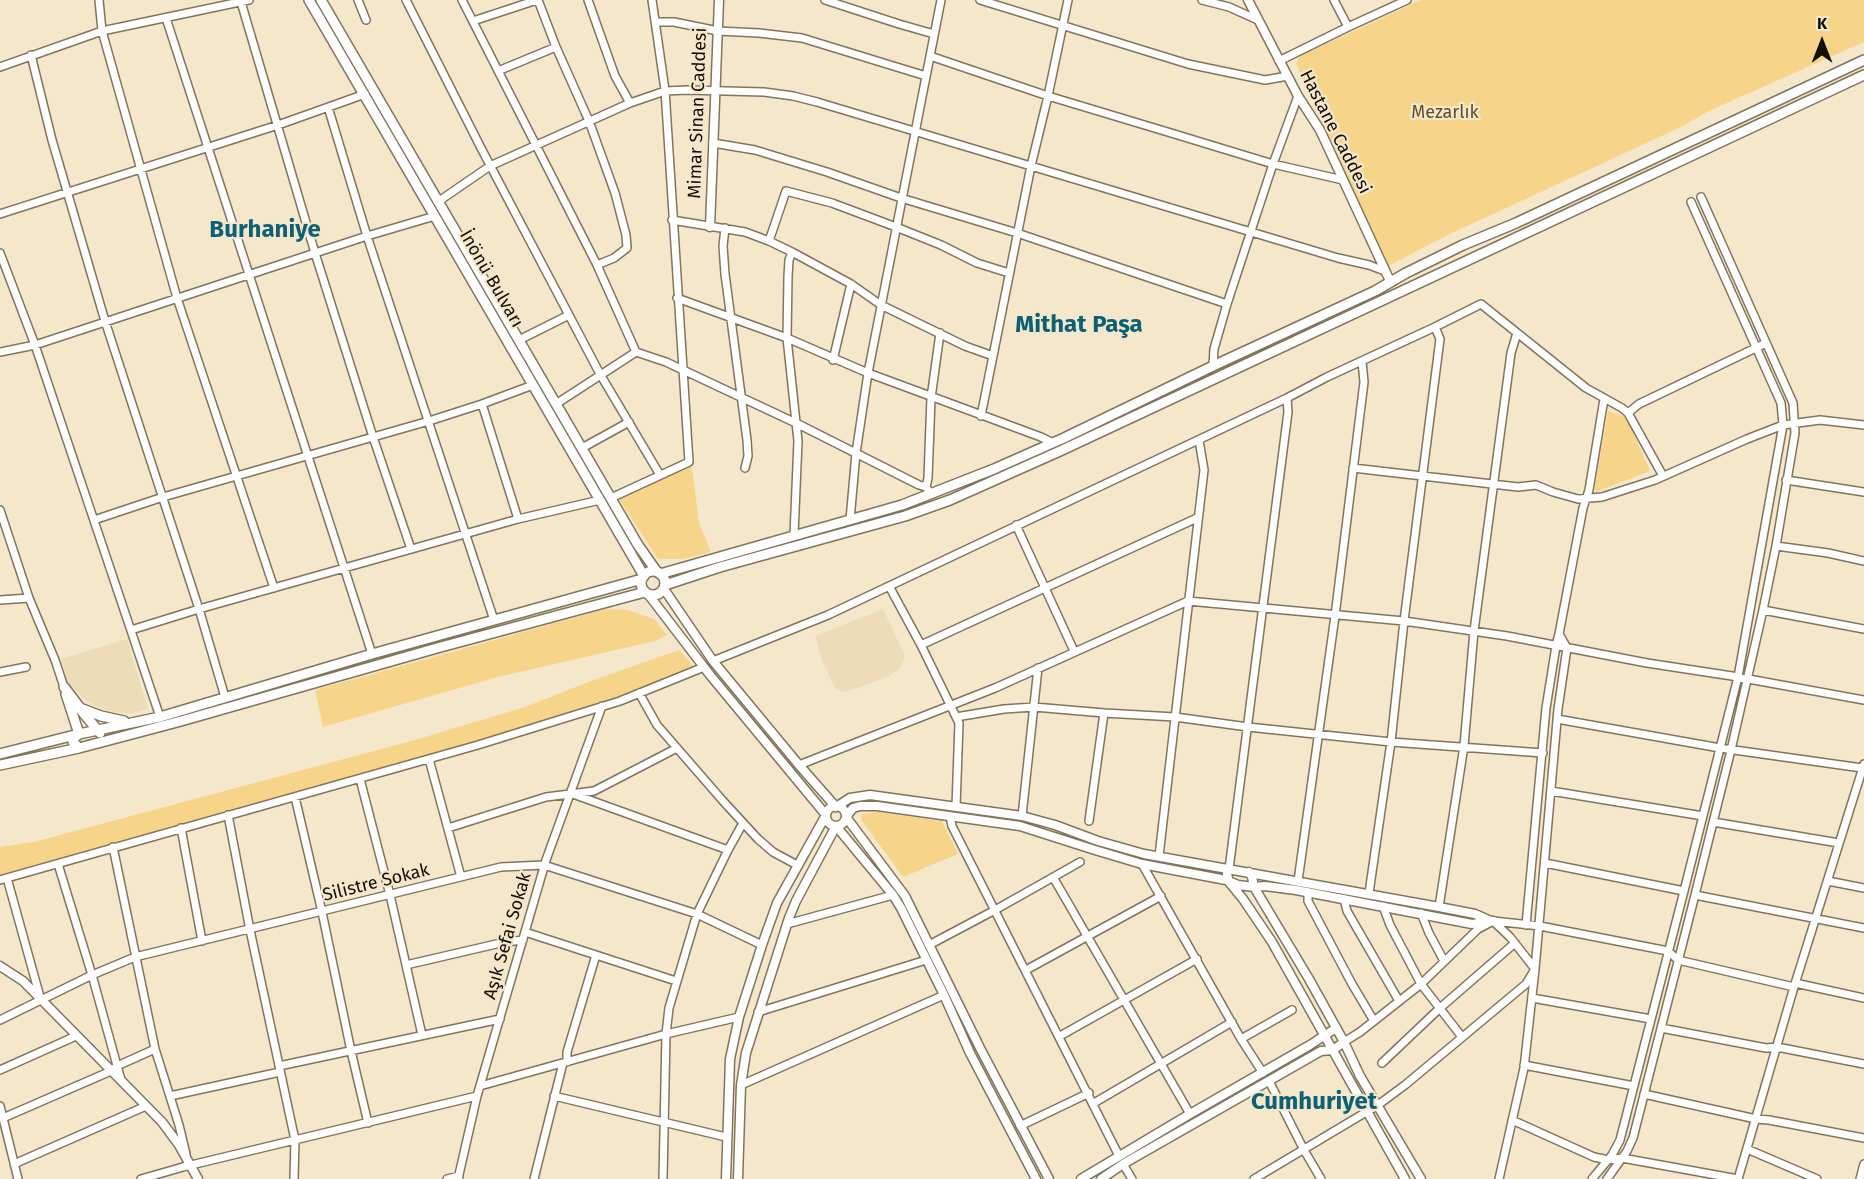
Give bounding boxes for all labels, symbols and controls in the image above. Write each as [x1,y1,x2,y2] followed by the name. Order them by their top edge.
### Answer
[1792,12,1852,72] north arrow
[1817,14,1827,33] text: K
[684,27,712,199] street label: Mimar Sinan Caddesi
[1294,66,1376,198] street label: Hastane Caddesi
[1411,102,1479,124] park label: Mezarlık
[209,216,321,244] district label: Burhaniye
[454,226,528,332] street label: İnönü Bulvarı
[1015,311,1143,339] district label: Mithat Paşa
[320,859,432,907] street label: Silistre Sokak
[480,870,536,1002] street label: Aşık Sefai Sokak
[1251,1088,1377,1116] district label: Cumhuriyet

